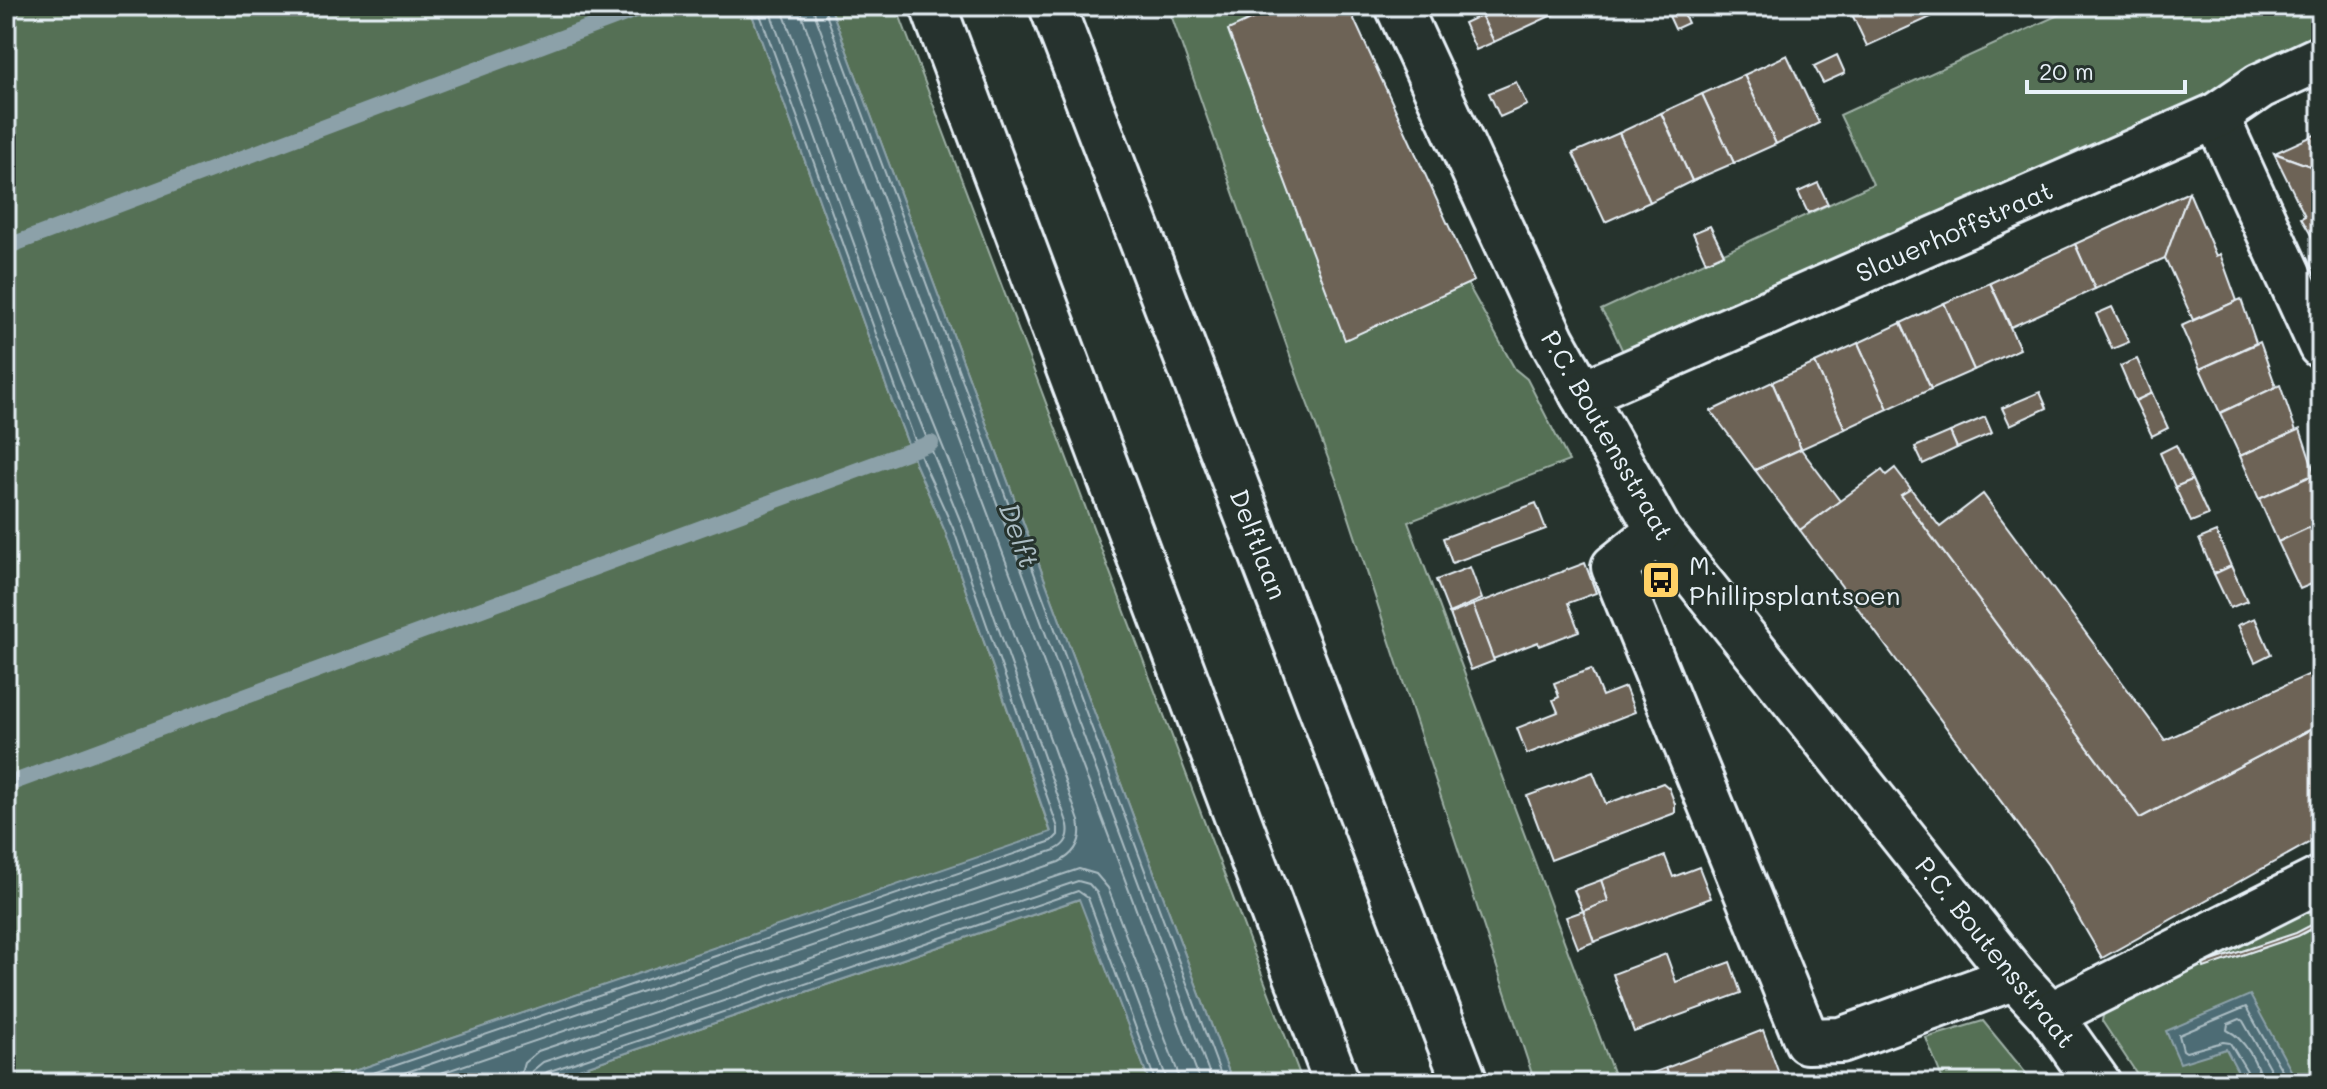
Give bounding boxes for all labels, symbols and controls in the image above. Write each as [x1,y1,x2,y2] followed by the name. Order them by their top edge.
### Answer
[2027,44,2185,94] scale bar
[2039,55,2094,86] text: 20 m
[1850,172,2058,290] street label: Slauerhoffstraat
[1534,324,1682,546] street label: P.C. Boutensstraat
[1222,484,1296,604] street label: Delftlaan
[992,497,1048,573] water label: Delft
[1689,548,1900,612] place label: M. Phillipsplantsoen
[1640,559,1682,601] bus stop icon: M. Phillipsplantsoen
[1908,849,2084,1055] street label: P.C. Boutensstraat

